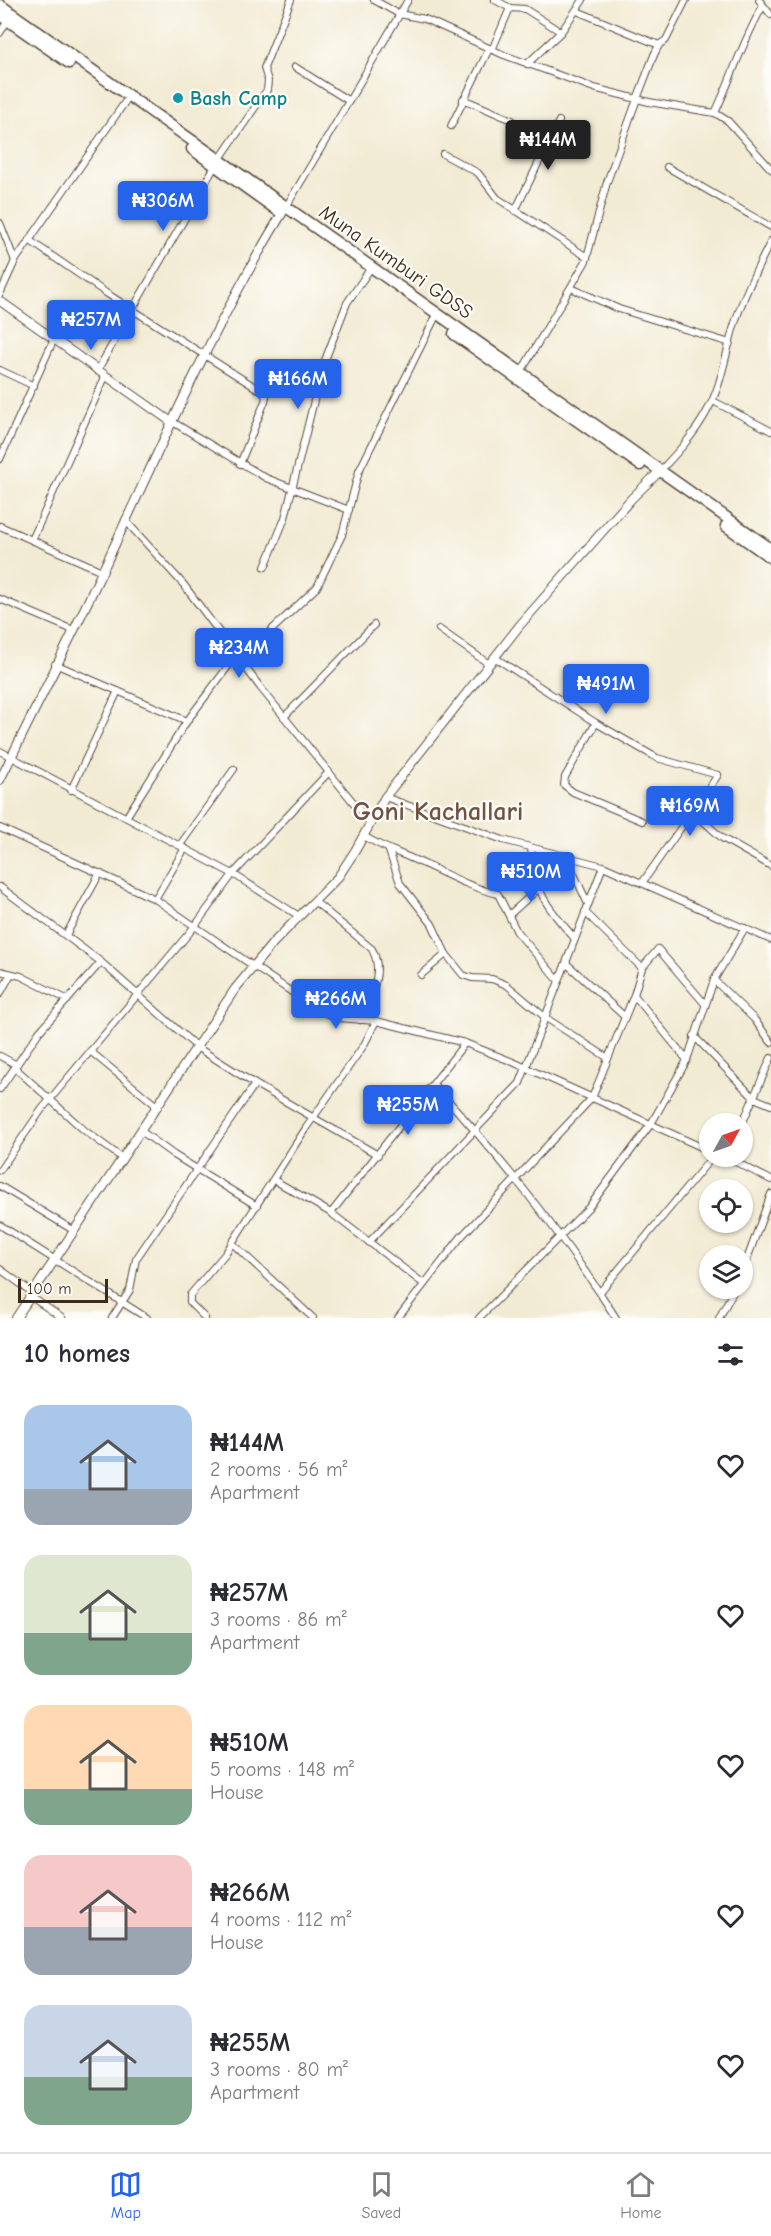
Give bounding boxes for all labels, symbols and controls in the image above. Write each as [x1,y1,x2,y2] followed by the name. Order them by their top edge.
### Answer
[190,87,287,110] place label: Bash Camp
[171,91,185,105] marker: Bash Camp
[506,120,590,171] pin: ₦144M
[520,128,576,151] text: ₦144M
[121,181,205,232] pin: ₦306M
[132,189,194,212] text: ₦306M
[315,200,477,324] street label: Muna Kumburi GDSS
[49,300,133,351] pin: ₦257M
[61,308,121,331] text: ₦257M
[256,359,340,410] pin: ₦166M
[268,367,328,390] text: ₦166M
[197,628,281,679] pin: ₦234M
[209,636,269,659] text: ₦234M
[564,664,648,715] pin: ₦491M
[577,672,635,695] text: ₦491M
[648,786,732,837] pin: ₦169M
[660,794,720,817] text: ₦169M
[353,797,523,827] district label: Goni Kachallari
[489,852,573,903] pin: ₦510M
[501,860,561,883] text: ₦510M
[294,979,378,1030] pin: ₦266M
[305,987,367,1010] text: ₦266M
[366,1085,450,1136] pin: ₦255M
[377,1093,439,1116] text: ₦255M
[699,1113,753,1167] north arrow
[699,1113,753,1299] map controls
[699,1179,753,1233] button: locate
[699,1245,753,1299] button: layers
[18,1276,108,1304] scale bar
[27,1280,71,1298] text: 100 m
[714,1338,747,1371] icon: filters
[24,1339,130,1369] text: 10 homes
[210,1428,284,1458] text: ₦144M
[72,1429,144,1501] icon: home
[714,1449,747,1482] icon: heart
[210,1458,348,1481] text: 2 rooms · 56 m²
[210,1481,300,1504] text: Apartment
[210,1578,288,1608] text: ₦257M
[72,1579,144,1651] icon: home
[714,1599,747,1632] icon: heart
[210,1608,347,1631] text: 3 rooms · 86 m²
[210,1631,300,1654] text: Apartment
[210,1728,289,1758] text: ₦510M
[72,1729,144,1801] icon: home
[714,1749,747,1782] icon: heart
[210,1758,354,1781] text: 5 rooms · 148 m²
[210,1781,264,1804] text: House
[210,1878,290,1908] text: ₦266M
[72,1879,144,1951] icon: home
[714,1899,747,1932] icon: heart
[210,1908,351,1931] text: 4 rooms · 112 m²
[210,1931,264,1954] text: House
[210,2028,290,2058] text: ₦255M
[72,2029,144,2101] icon: home
[714,2049,747,2082] icon: heart
[210,2058,348,2081] text: 3 rooms · 80 m²
[210,2081,300,2104] text: Apartment
[109,2168,142,2222] tab: Map
[361,2168,401,2222] tab: Saved
[620,2168,662,2222] tab: Home

